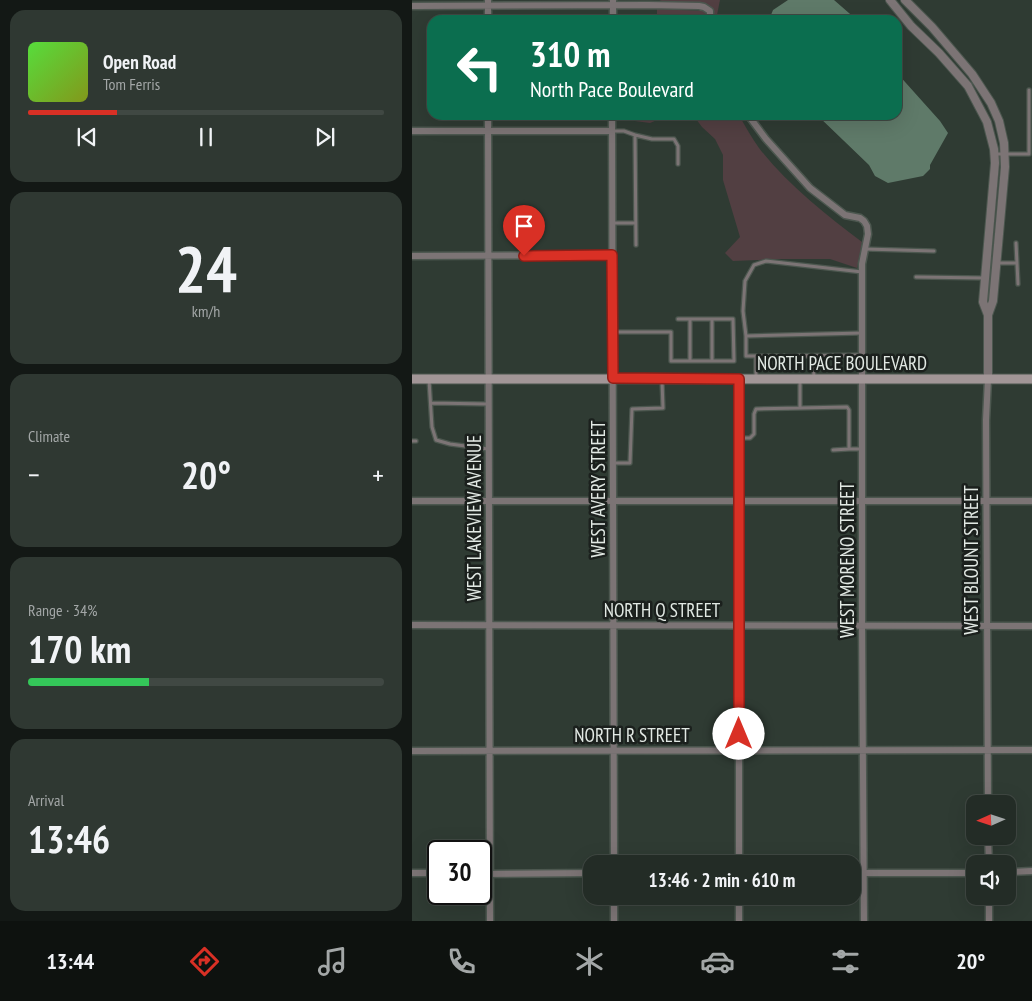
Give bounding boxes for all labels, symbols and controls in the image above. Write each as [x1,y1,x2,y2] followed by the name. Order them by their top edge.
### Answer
[530,31,611,77] text: 310 m
[447,35,512,100] icon: left
[103,50,176,74] text: Open Road
[103,74,160,94] text: Tom Ferris
[530,75,694,103] text: North Pace Boulevard
[73,123,101,151] icon: previous
[192,123,220,151] icon: pause
[311,123,339,151] icon: next
[503,205,545,256] pin
[510,212,538,240] icon: arrive
[175,226,237,310] text: 24
[192,301,220,321] text: km/h
[757,351,927,375] street label: NORTH PACE BOULEVARD
[586,420,610,557] street label: WEST AVERY STREET
[28,426,70,446] text: Climate
[462,435,486,601] street label: WEST LAKEVIEW AVENUE
[181,450,231,499] text: 20°
[28,456,40,493] text: −
[372,456,384,493] text: +
[835,482,859,638] street label: WEST MORENO STREET
[959,485,983,635] street label: WEST BLOUNT STREET
[604,598,721,622] street label: NORTH Q STREET
[28,600,97,620] text: Range · 34%
[28,624,131,673] text: 170 km
[712,707,764,759] position arrow
[574,723,690,747] street label: NORTH R STREET
[28,790,64,810] text: Arrival
[966,795,1016,845] north arrow
[966,795,1016,905] map controls
[28,814,110,863] text: 13:46
[427,840,492,905] speed limit sign: 30
[966,855,1016,905] button: sound
[649,868,795,892] text: 13:46 · 2 min · 610 m
[187,944,222,979] icon: directions
[315,944,350,979] icon: music
[444,944,479,979] icon: phone
[572,944,607,979] icon: climate
[700,944,735,979] icon: car
[828,944,863,979] icon: filters
[47,947,94,975] text: 13:44
[956,947,985,975] text: 20°

